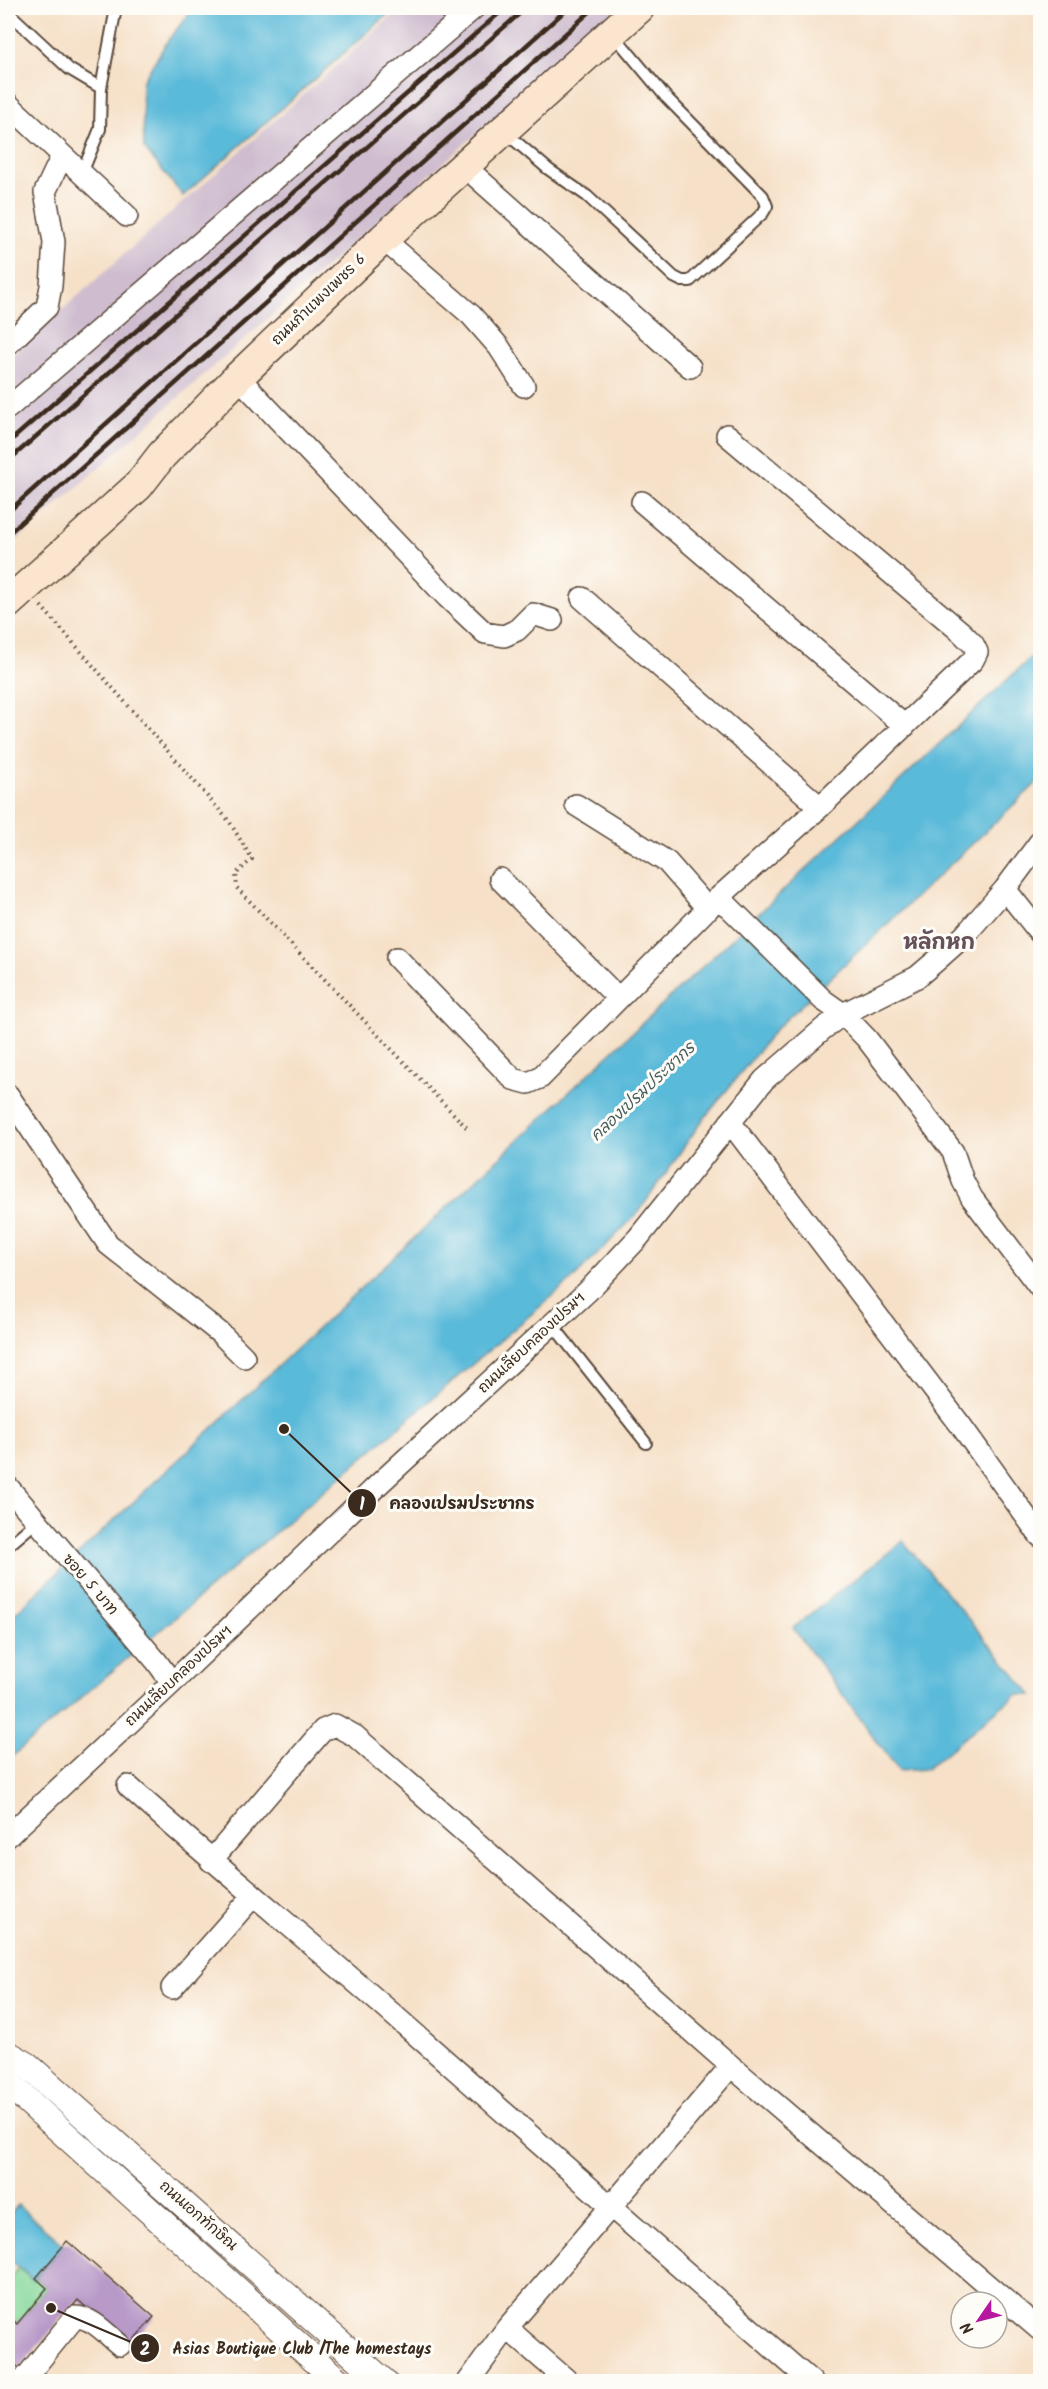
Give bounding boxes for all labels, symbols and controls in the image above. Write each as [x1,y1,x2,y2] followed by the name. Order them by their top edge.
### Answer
[266,248,372,352] street label: ถนนกำแพงเพชร 6
[903,927,975,960] district label: หลักหก
[585,1036,702,1147] water label: คลองเปรมประชากร
[473,1286,591,1400] street label: ถนนเลียบคลองเปรมฯ
[347,1486,546,1520] callout: คลองเปรมประชากร
[359,1491,365,1520] text: 1
[389,1492,535,1517] text: คลองเปรมประชากร
[56,1549,124,1621] street label: ซอย 5 บาท
[120,1619,238,1733] street label: ถนนเลียบคลองเปรมฯ
[153,2175,243,2257] street label: ถนนเอกทักษิณ
[949,2290,1009,2350] north arrow
[955,2316,981,2339] text: N
[130,2331,443,2365] callout: Asias Boutique Club /The homestays
[140,2336,150,2365] text: 2
[172,2337,432,2362] text: Asias Boutique Club /The homestays

